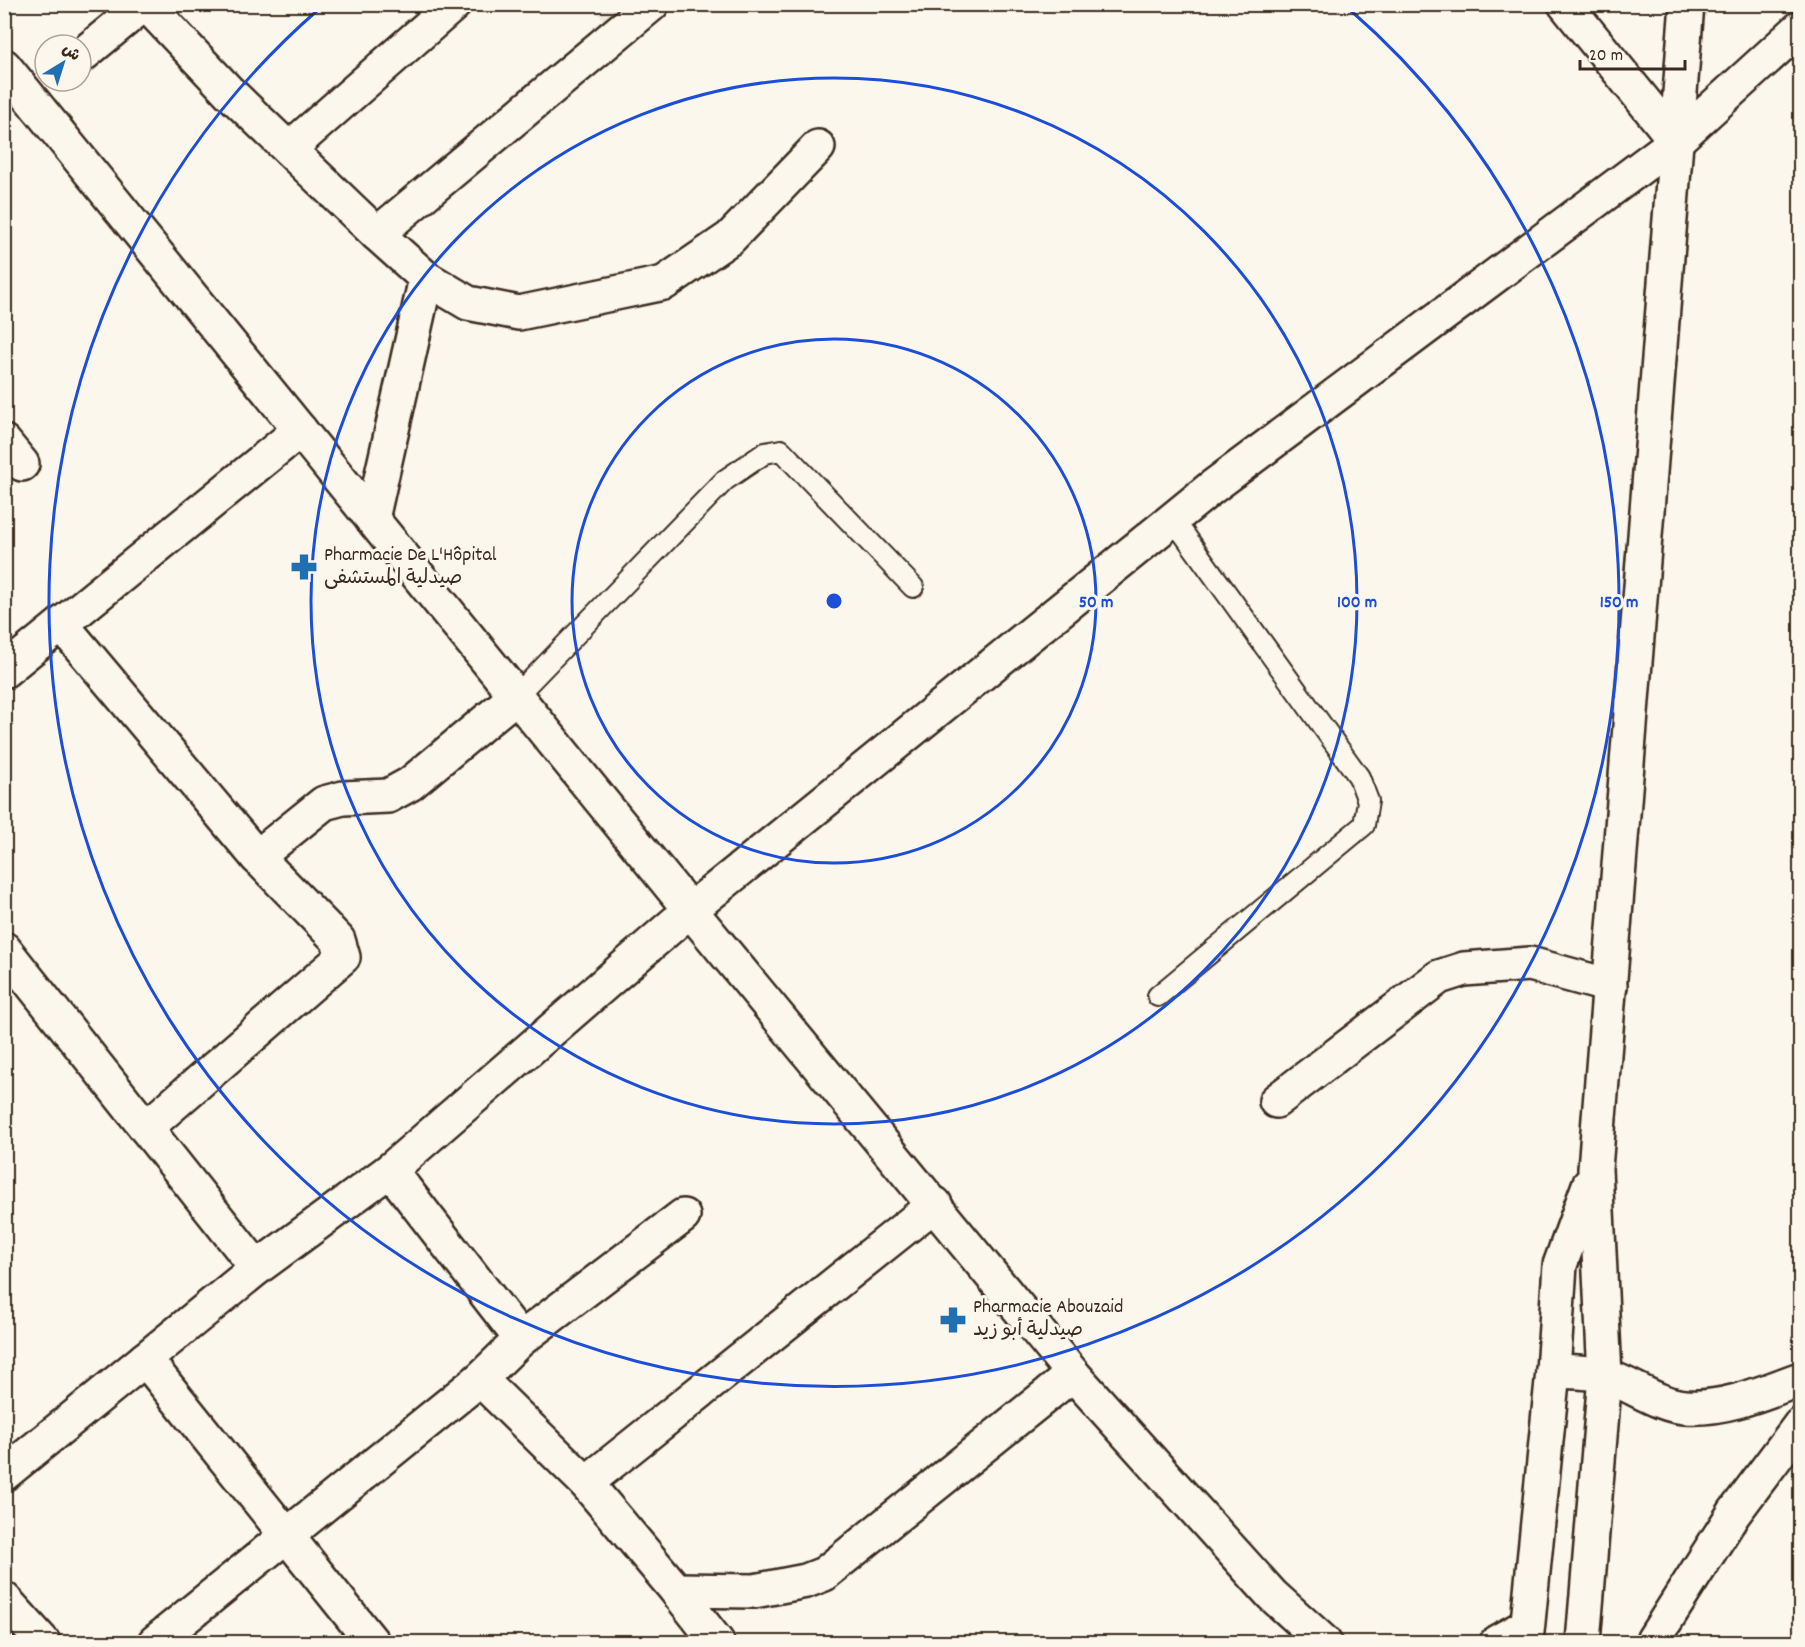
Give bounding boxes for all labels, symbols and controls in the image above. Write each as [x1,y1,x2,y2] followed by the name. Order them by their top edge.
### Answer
[33,33,93,93] north arrow
[1580,33,1685,71] scale bar
[57,39,85,68] text: ش
[1589,44,1623,69] text: 20 m
[324,542,497,593] place label: Pharmacie De L'Hôpital صيدلية المستشفى
[289,552,319,582] pharmacy icon: Pharmacie De L'Hôpital صيدلية المستشفى
[824,591,844,611] centre of rings
[1079,591,1113,616] text: 50 m
[1337,591,1377,616] text: 100 m
[1600,591,1638,616] text: 150 m
[973,1294,1123,1345] place label: Pharmacie Abouzaid صيدلية أبو زيد
[938,1305,968,1335] pharmacy icon: Pharmacie Abouzaid صيدلية أبو زيد

